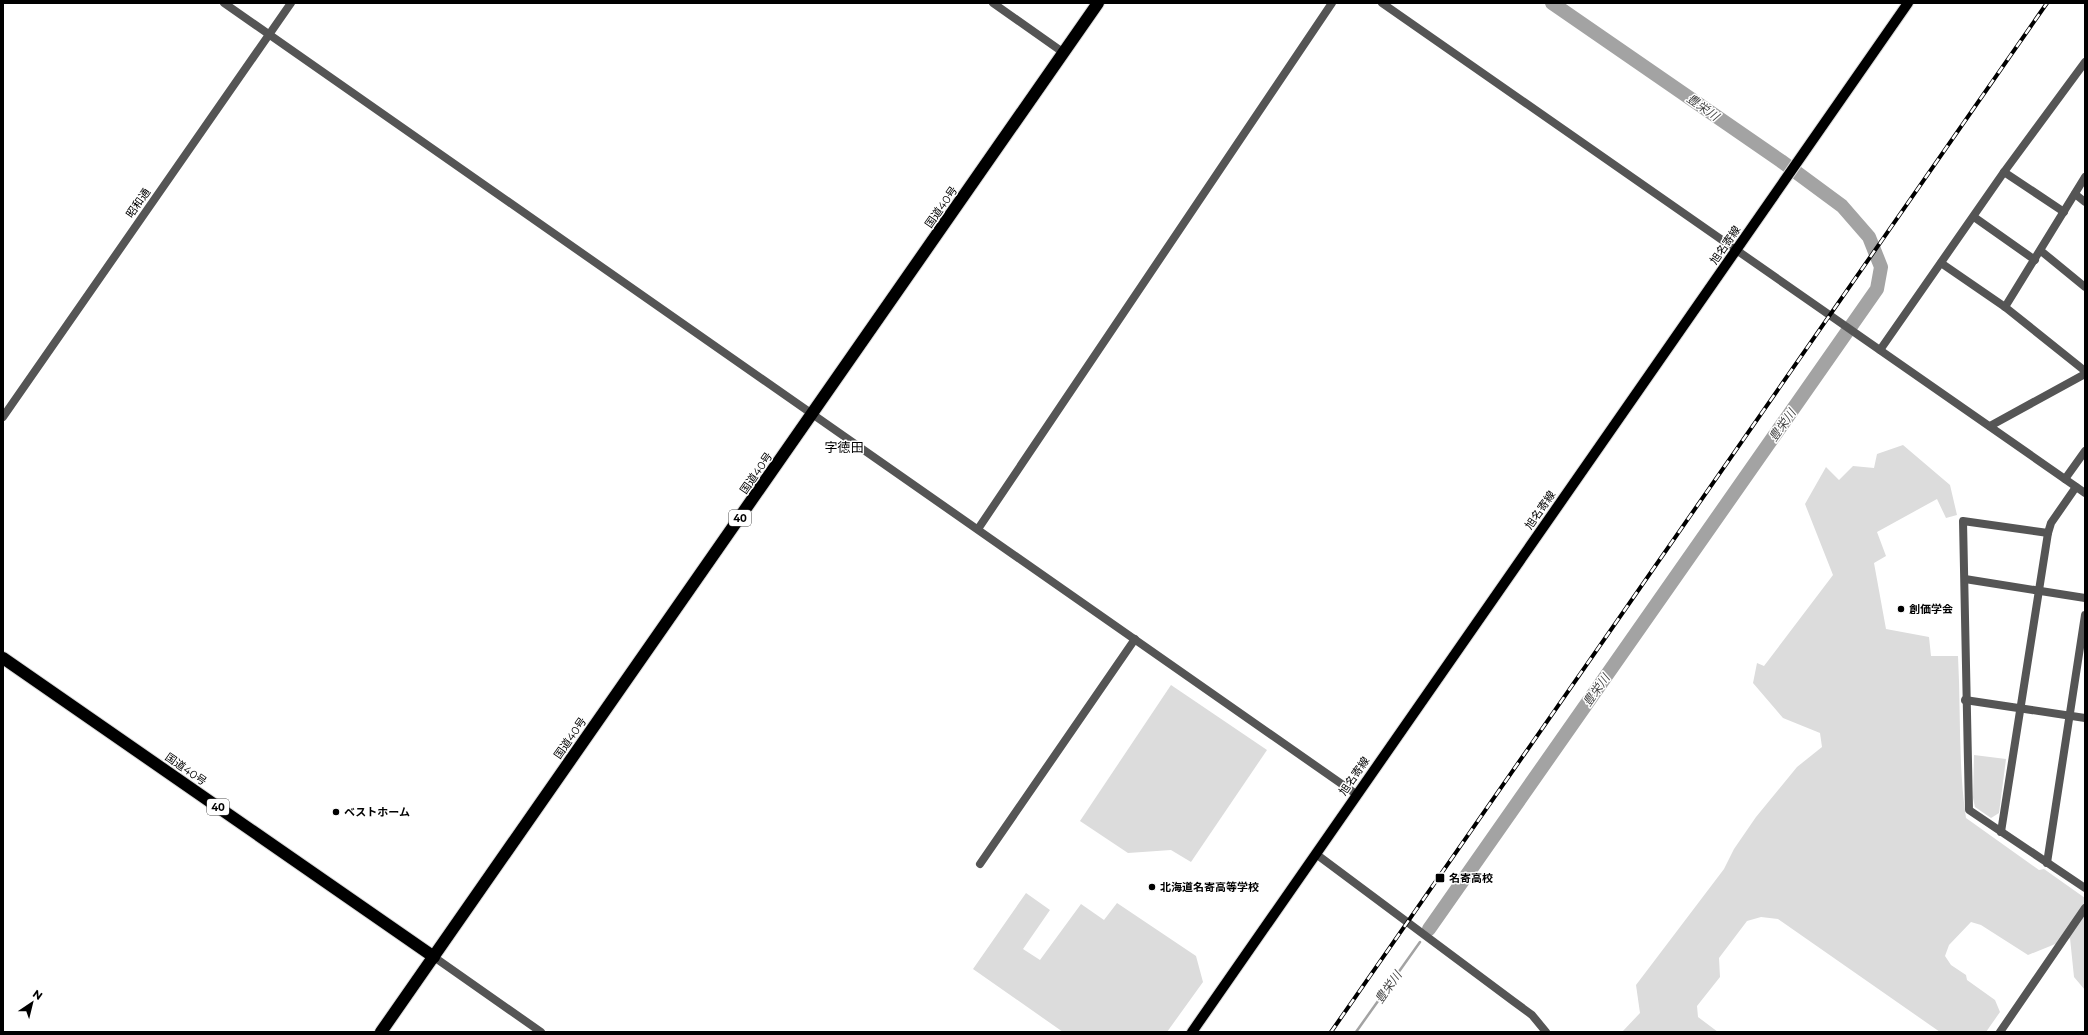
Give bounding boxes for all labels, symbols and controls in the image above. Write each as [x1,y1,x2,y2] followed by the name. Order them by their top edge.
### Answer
[1684,91,1724,125] water label: 豊栄川
[922,184,960,230] street label: 国道40号
[123,185,153,221] street label: 昭和通
[1707,223,1743,267] street label: 旭名寄線
[1766,404,1800,444] water label: 豊栄川
[824,439,864,455] district label: 字徳田
[737,450,775,496] street label: 国道40号
[1522,488,1558,532] street label: 旭名寄線
[729,510,751,526] road number: 40
[1909,602,1953,616] place label: 創価学会
[1896,604,1906,614] marker: 創価学会
[1580,669,1614,709] water label: 豊栄川
[551,715,589,761] street label: 国道40号
[163,750,209,788] street label: 国道40号
[1336,754,1372,798] street label: 旭名寄線
[207,799,229,815] road number: 40
[344,805,410,819] place label: ベストホーム
[331,807,341,817] marker: ベストホーム
[1449,871,1493,885] place label: 名寄高校
[1434,872,1446,884] marker: 名寄高校
[1160,880,1259,894] place label: 北海道名寄高等学校
[1147,882,1157,892] marker: 北海道名寄高等学校
[1372,966,1406,1006] water label: 豊栄川
[12,983,52,1023] north arrow
[30,987,45,1003] text: N

